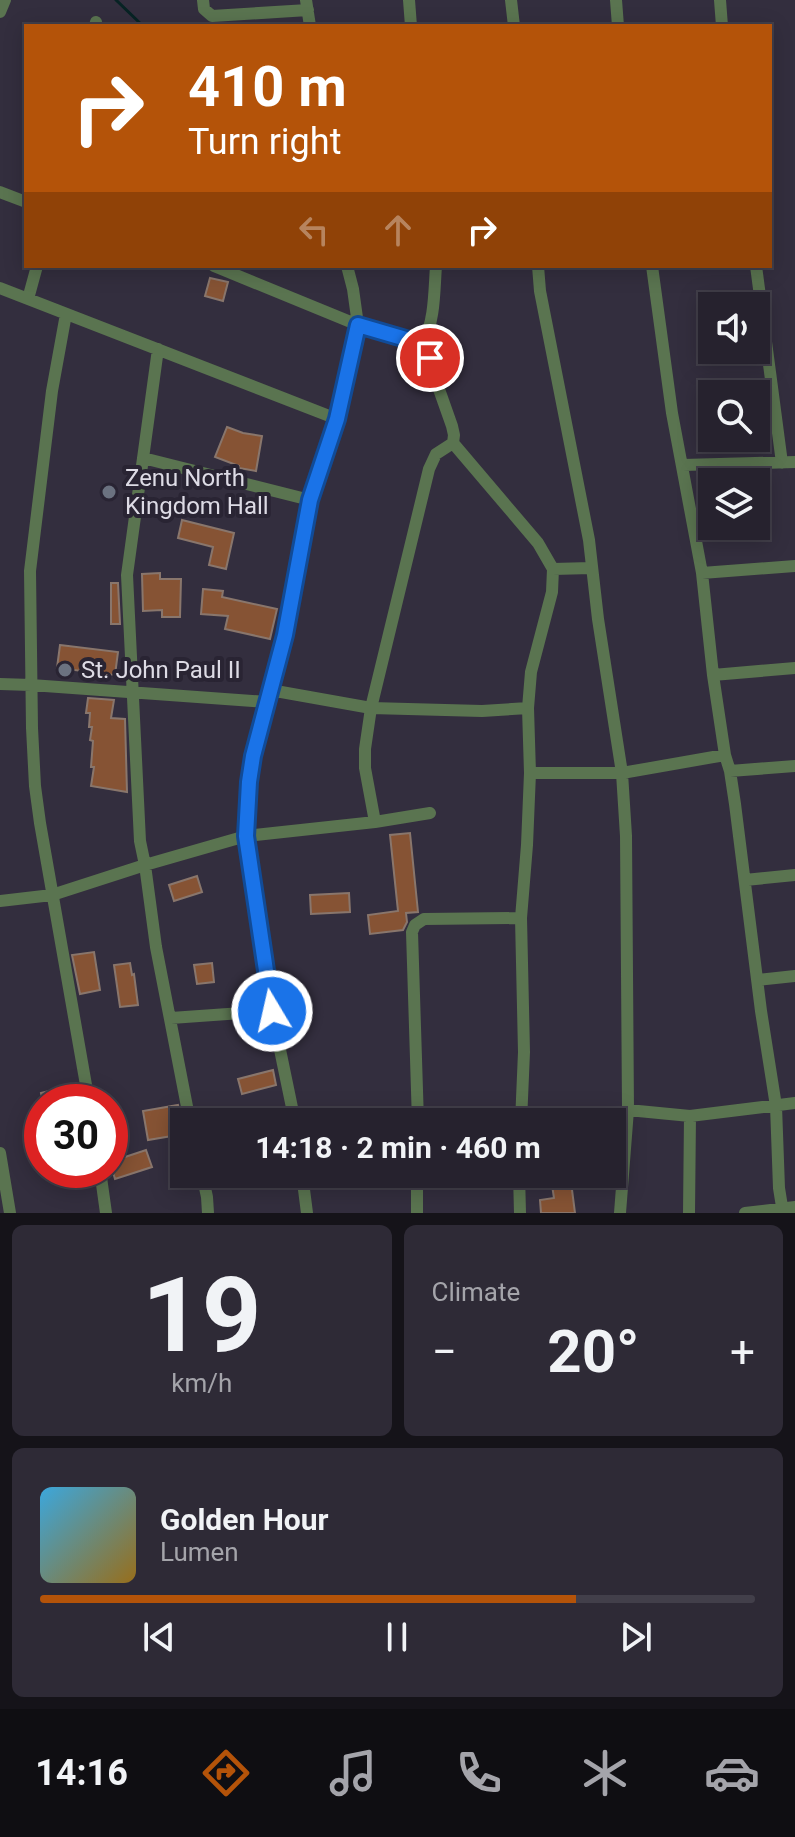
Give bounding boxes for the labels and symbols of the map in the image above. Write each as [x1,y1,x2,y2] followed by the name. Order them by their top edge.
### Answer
[396,324,464,392] pin
[125,464,269,520] place label: Zenu North Kingdom Hall
[100,483,118,501] marker: Zenu North Kingdom Hall
[81,656,241,684] place label: St. John Paul II
[56,661,74,679] marker: St. John Paul II
[230,969,314,1053] position arrow
[24,1084,128,1188] speed limit sign: 30

